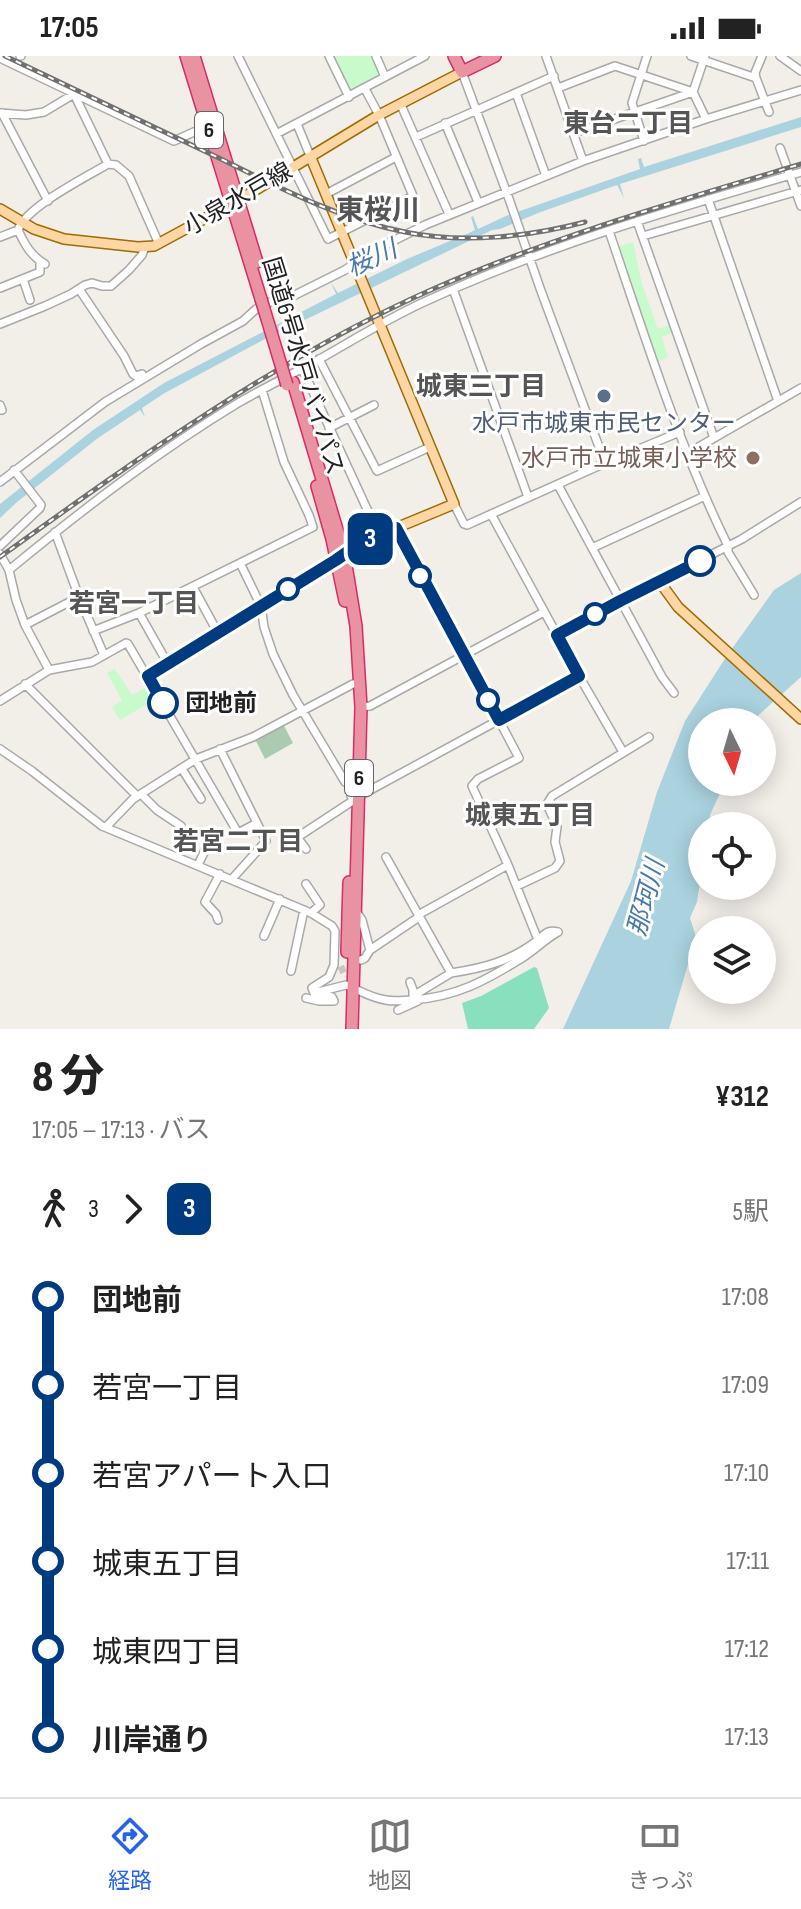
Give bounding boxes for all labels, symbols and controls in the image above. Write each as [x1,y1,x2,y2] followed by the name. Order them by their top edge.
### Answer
[40,10,99,46] text: 17:05
[563,109,693,140] district label: 東台二丁目
[195,112,223,148] road number: 6
[179,156,297,242] street label: 小泉水戸線
[336,194,420,227] district label: 東桜川
[342,233,405,284] water label: 桜川
[256,254,350,478] street label: 国道6号水戸バイパス
[416,372,546,403] district label: 城東三丁目
[595,387,613,405] marker: 水戸市城東市民センター
[472,409,736,438] place label: 水戸市城東市民センター
[521,444,737,473] place label: 水戸市立城東小学校
[744,449,762,467] marker: 水戸市立城東小学校
[344,513,396,565] line badge: 3
[364,522,376,555] text: 3
[685,546,715,576] unlabelled marker
[409,565,431,587] unlabelled marker
[277,578,299,600] unlabelled marker
[69,589,199,620] district label: 若宮一丁目
[584,603,606,625] unlabelled marker
[148,688,178,718] marker: 団地前
[185,689,257,718] place label: 団地前
[477,689,499,711] unlabelled marker
[688,708,776,796] north arrow
[688,708,776,1004] map controls
[345,760,373,796] road number: 6
[465,801,595,832] district label: 城東五丁目
[688,812,776,900] button: locate
[173,827,303,858] district label: 若宮二丁目
[622,853,673,940] water label: 那珂川
[688,916,776,1004] button: layers
[32,1051,104,1104] text: 8 分
[715,1079,769,1115] text: ¥312
[32,1115,211,1146] text: 17:05 – 17:13 · バス
[32,1187,76,1231] icon: walk
[111,1187,155,1231] icon: forward
[183,1192,195,1225] text: 3
[88,1194,99,1225] text: 3
[733,1197,769,1228] text: 5駅
[722,1282,769,1313] text: 17:08
[92,1283,182,1319] text: 団地前
[722,1370,769,1401] text: 17:09
[92,1371,242,1407] text: 若宮一丁目
[724,1458,769,1489] text: 17:10
[92,1459,331,1495] text: 若宮アパート入口
[727,1546,769,1577] text: 17:11
[92,1547,242,1583] text: 城東五丁目
[725,1634,769,1665] text: 17:12
[92,1635,242,1671] text: 城東四丁目
[725,1722,769,1753] text: 17:13
[92,1723,212,1759] text: 川岸通り
[108,1814,152,1895] tab: 経路
[368,1814,412,1895] tab: 地図
[628,1814,693,1895] tab: きっぷ

